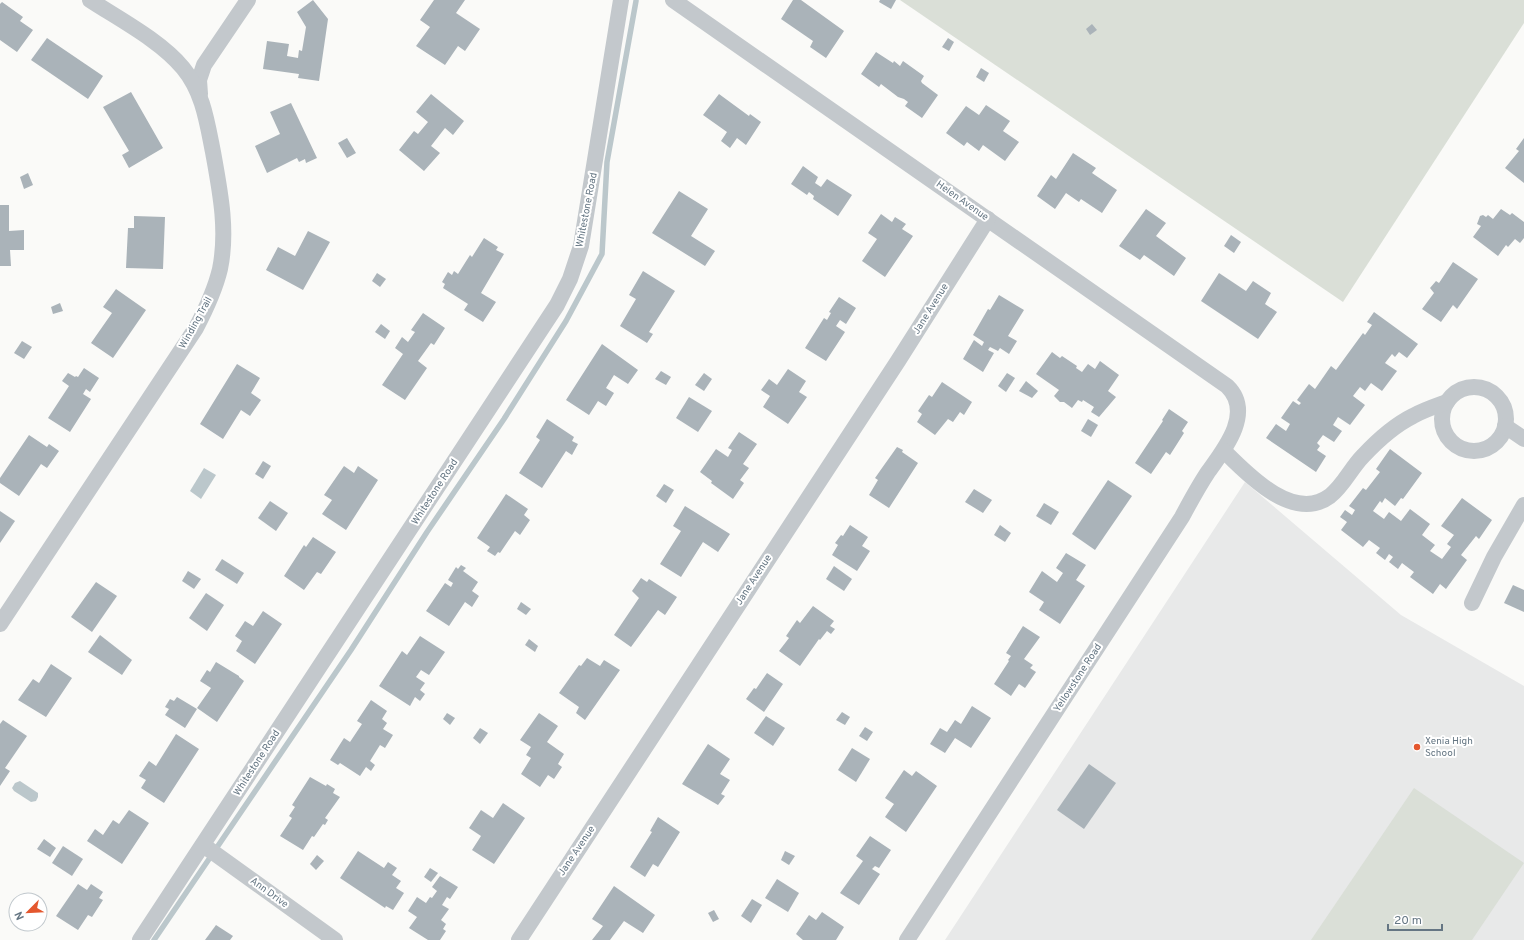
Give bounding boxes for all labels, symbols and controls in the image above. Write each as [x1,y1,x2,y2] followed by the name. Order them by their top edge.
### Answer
[573,171,601,249] street label: Whitestone Road
[933,178,991,224] street label: Helen Avenue
[910,281,952,337] street label: Jane Avenue
[176,295,216,351] street label: Winding Trail
[409,457,461,527] street label: Whitestone Road
[733,552,775,608] street label: Jane Avenue
[1051,641,1105,715] street label: Yellowstone Road
[231,728,283,798] street label: Whitestone Road
[1425,735,1473,760] place label: Xenia High School
[1412,742,1422,752] marker: Xenia High School
[556,824,598,878] street label: Jane Avenue
[247,875,291,911] street label: Ann Drive
[8,892,48,932] north arrow
[1388,906,1442,932] scale bar
[12,909,28,922] text: N
[1394,913,1422,929] text: 20 m

